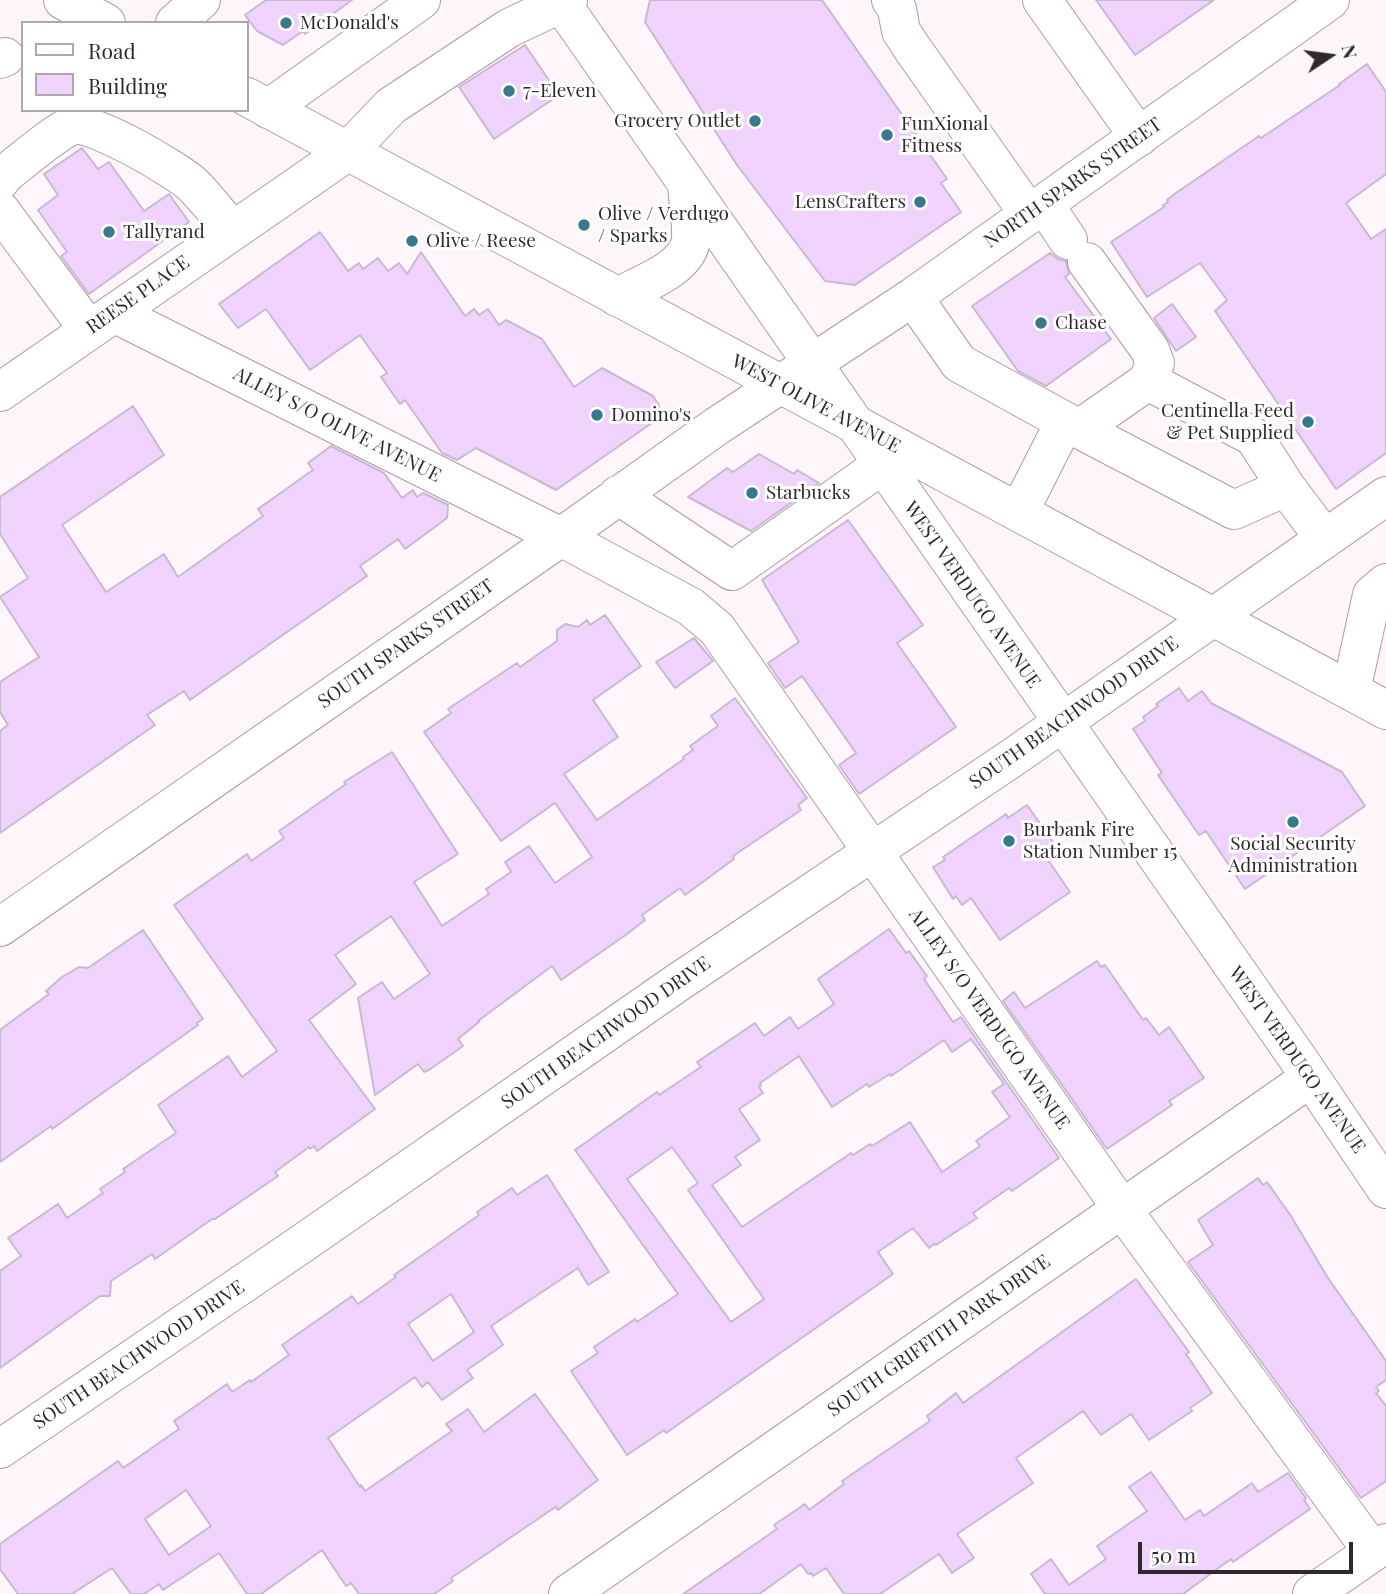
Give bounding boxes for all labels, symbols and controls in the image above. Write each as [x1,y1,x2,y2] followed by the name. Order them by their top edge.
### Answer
[300,12,399,34] place label: McDonald's
[278,15,294,31] marker: McDonald's
[21,21,248,112] legend
[1295,21,1365,91] north arrow
[88,36,136,64] text: Road
[1336,42,1365,61] text: N
[88,71,167,99] text: Building
[523,80,596,102] place label: 7-Eleven
[501,83,517,99] marker: 7-Eleven
[614,110,741,132] place label: Grocery Outlet
[747,113,763,129] marker: Grocery Outlet
[901,113,988,157] place label: FunXional Fitness
[980,113,1166,253] street label: NORTH SPARKS STREET
[879,127,895,143] marker: FunXional Fitness
[795,191,906,213] place label: LensCrafters
[912,194,928,210] marker: LensCrafters
[598,203,729,247] place label: Olive / Verdugo / Sparks
[576,217,592,233] marker: Olive / Verdugo / Sparks
[123,221,205,243] place label: Tallyrand
[101,224,117,240] marker: Tallyrand
[426,230,536,252] place label: Olive / Reese
[404,233,420,249] marker: Olive / Reese
[82,251,194,339] street label: REESE PLACE
[1055,312,1107,334] place label: Chase
[1033,315,1049,331] marker: Chase
[728,350,904,458] street label: WEST OLIVE AVENUE
[229,363,445,487] street label: ALLEY S/O OLIVE AVENUE
[1161,400,1294,444] place label: Centinella Feed & Pet Supplied
[611,404,691,426] place label: Domino's
[589,407,605,423] marker: Domino's
[1300,414,1316,430] marker: Centinella Feed & Pet Supplied
[766,482,850,504] place label: Starbucks
[744,485,760,501] marker: Starbucks
[899,497,1045,693] street label: WEST VERDUGO AVENUE
[314,575,498,713] street label: SOUTH SPARKS STREET
[965,632,1183,794] street label: SOUTH BEACHWOOD DRIVE
[1285,814,1301,830] marker: Social Security Administration
[1023,819,1177,863] place label: Burbank Fire Station Number 15
[1001,833,1017,849] marker: Burbank Fire Station Number 15
[1228,833,1358,877] place label: Social Security Administration
[904,904,1074,1134] street label: ALLEY S/O VERDUGO AVENUE
[497,952,715,1114] street label: SOUTH BEACHWOOD DRIVE
[1224,962,1370,1158] street label: WEST VERDUGO AVENUE
[823,1250,1055,1422] street label: SOUTH GRIFFITH PARK DRIVE
[29,1276,249,1434] street label: SOUTH BEACHWOOD DRIVE
[1141,1528,1356,1572] scale bar
[1151,1540,1196,1568] text: 50 m

